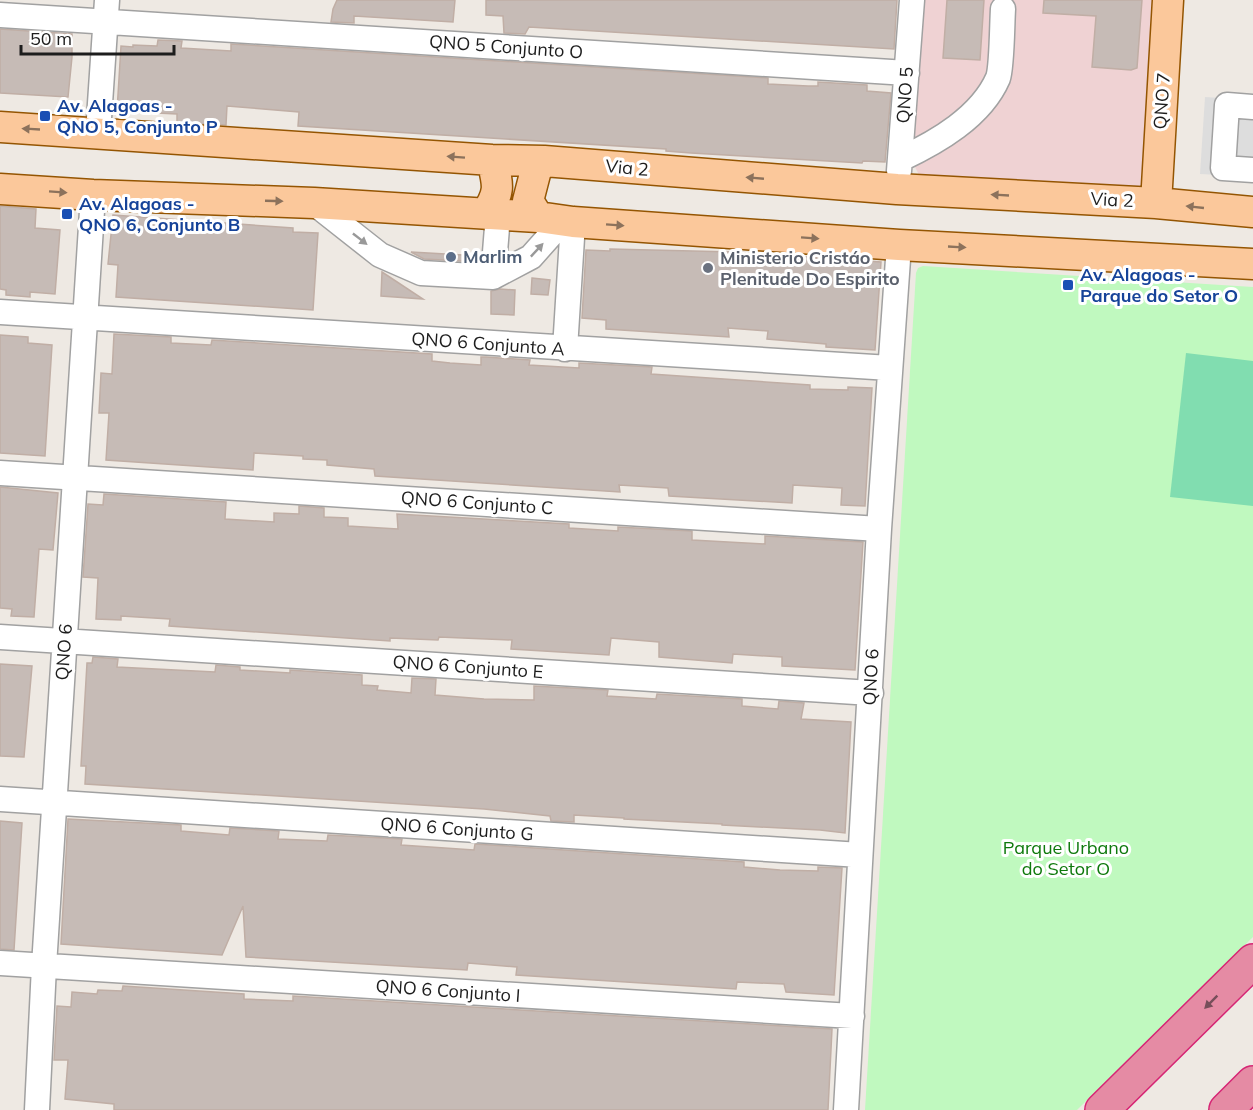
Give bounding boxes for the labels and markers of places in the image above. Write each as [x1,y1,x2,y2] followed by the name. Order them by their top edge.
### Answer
[57,94,218,138] place label: Av. Alagoas - QNO 5, Conjunto P
[38,109,52,123] marker: Av. Alagoas - QNO 5, Conjunto P
[79,192,240,236] place label: Av. Alagoas - QNO 6, Conjunto B
[60,207,74,221] marker: Av. Alagoas - QNO 6, Conjunto B
[463,245,522,268] place label: Marlim
[720,246,900,290] place label: Ministerio Cristáo Plenitude Do Espirito
[444,250,458,264] marker: Marlim
[701,261,715,275] marker: Ministerio Cristáo Plenitude Do Espirito
[1080,263,1238,307] place label: Av. Alagoas - Parque do Setor O
[1061,278,1075,292] marker: Av. Alagoas - Parque do Setor O

